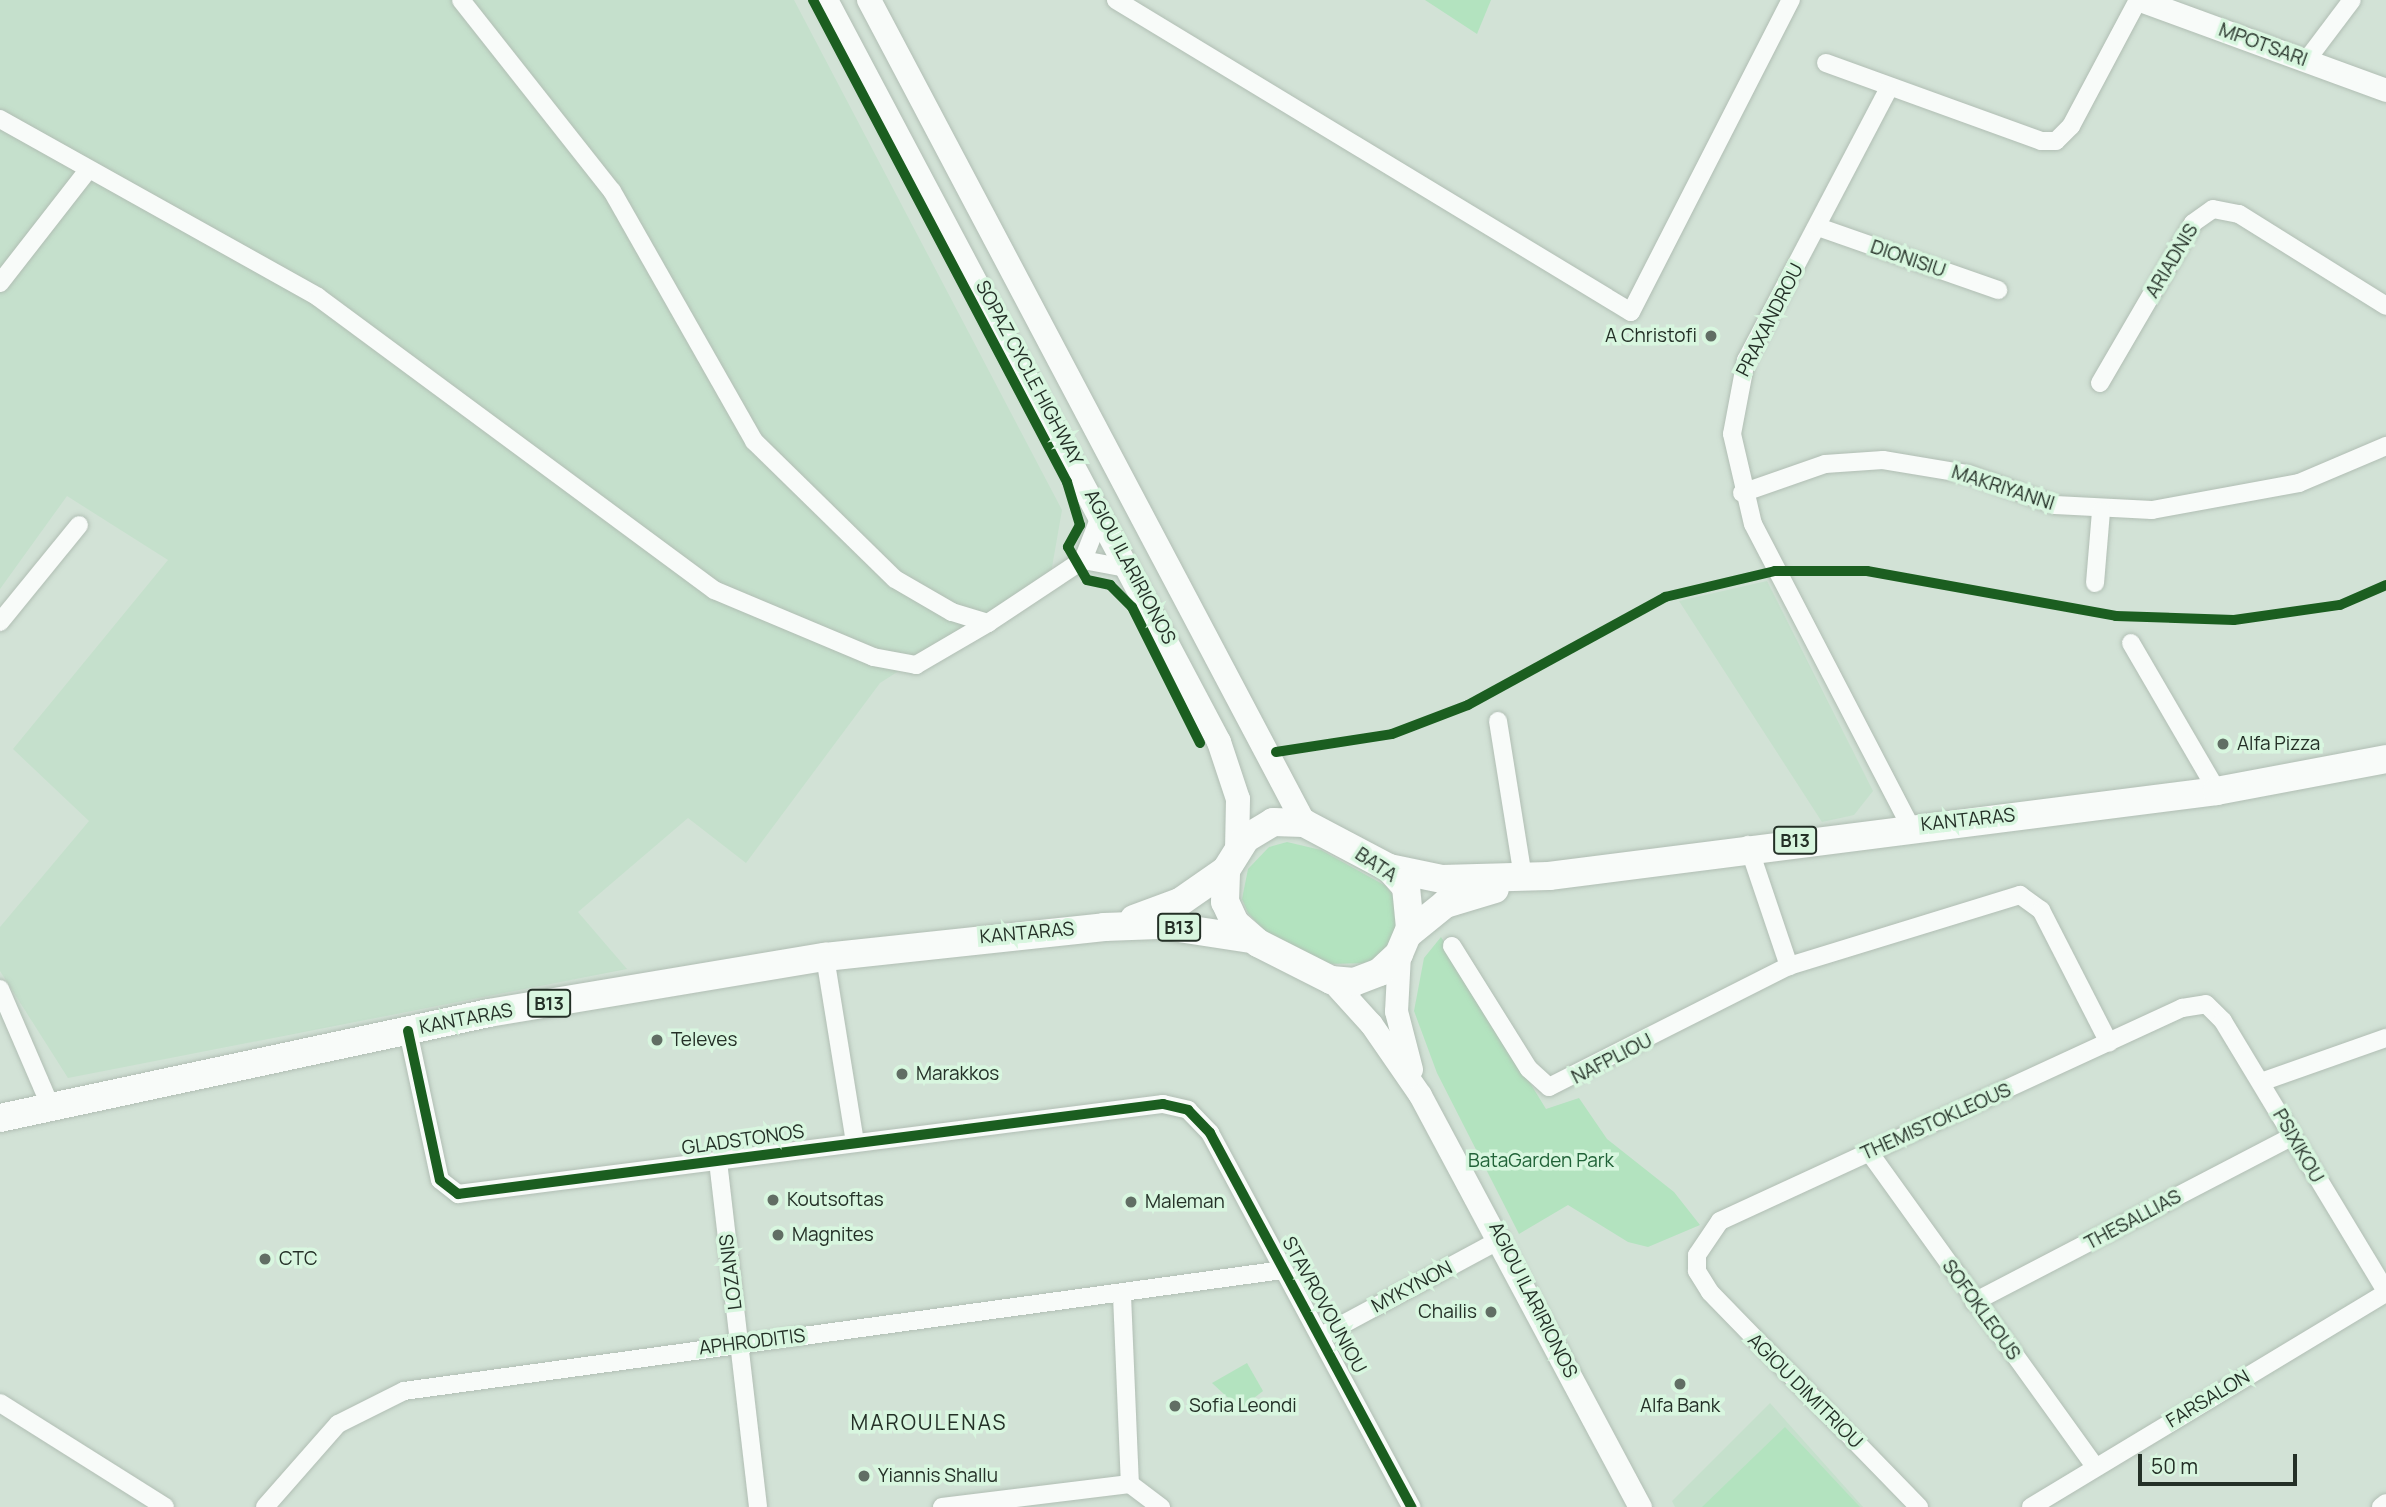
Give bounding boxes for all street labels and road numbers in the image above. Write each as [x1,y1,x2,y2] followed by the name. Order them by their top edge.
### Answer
[2216,19,2310,71] street label: MPOTSARI
[2141,220,2203,302] street label: ARIADNIS
[1867,236,1949,282] street label: DIONISIU
[1732,260,1808,380] street label: PRAXANDROU
[971,277,1087,469] street label: SOPAZ CYCLE HIGHWAY
[1949,461,2057,515] street label: MAKRIYANNI
[1080,486,1180,648] street label: AGIOU ILARIRIONOS
[1920,804,2016,836] street label: KANTARAS
[1772,826,1818,854] road number: B13
[1351,843,1401,887] street label: BATA
[1156,912,1202,942] road number: B13
[979,918,1075,948] street label: KANTARAS
[526,988,572,1018] road number: B13
[417,999,515,1039] street label: KANTARAS
[1568,1029,1656,1089] street label: NAFPLIOU
[1857,1079,2015,1165] street label: THEMISTOKLEOUS
[2268,1105,2328,1187] street label: PSIXIKOU
[680,1120,806,1160] street label: GLADSTONOS
[2081,1185,2185,1255] street label: THESALLIAS
[1484,1218,1582,1382] street label: AGIOU ILARIRIONOS
[715,1233,747,1311] street label: LOZANIS
[1277,1233,1371,1377] street label: STAVROVOUNIOU
[1937,1255,2025,1365] street label: SOFOKLEOUS
[1368,1256,1456,1318] street label: MYKYNON
[698,1324,806,1360] street label: APHRODITIS
[1743,1329,1867,1453] street label: AGIOU DIMITRIOU
[2162,1365,2254,1433] street label: FARSALON

